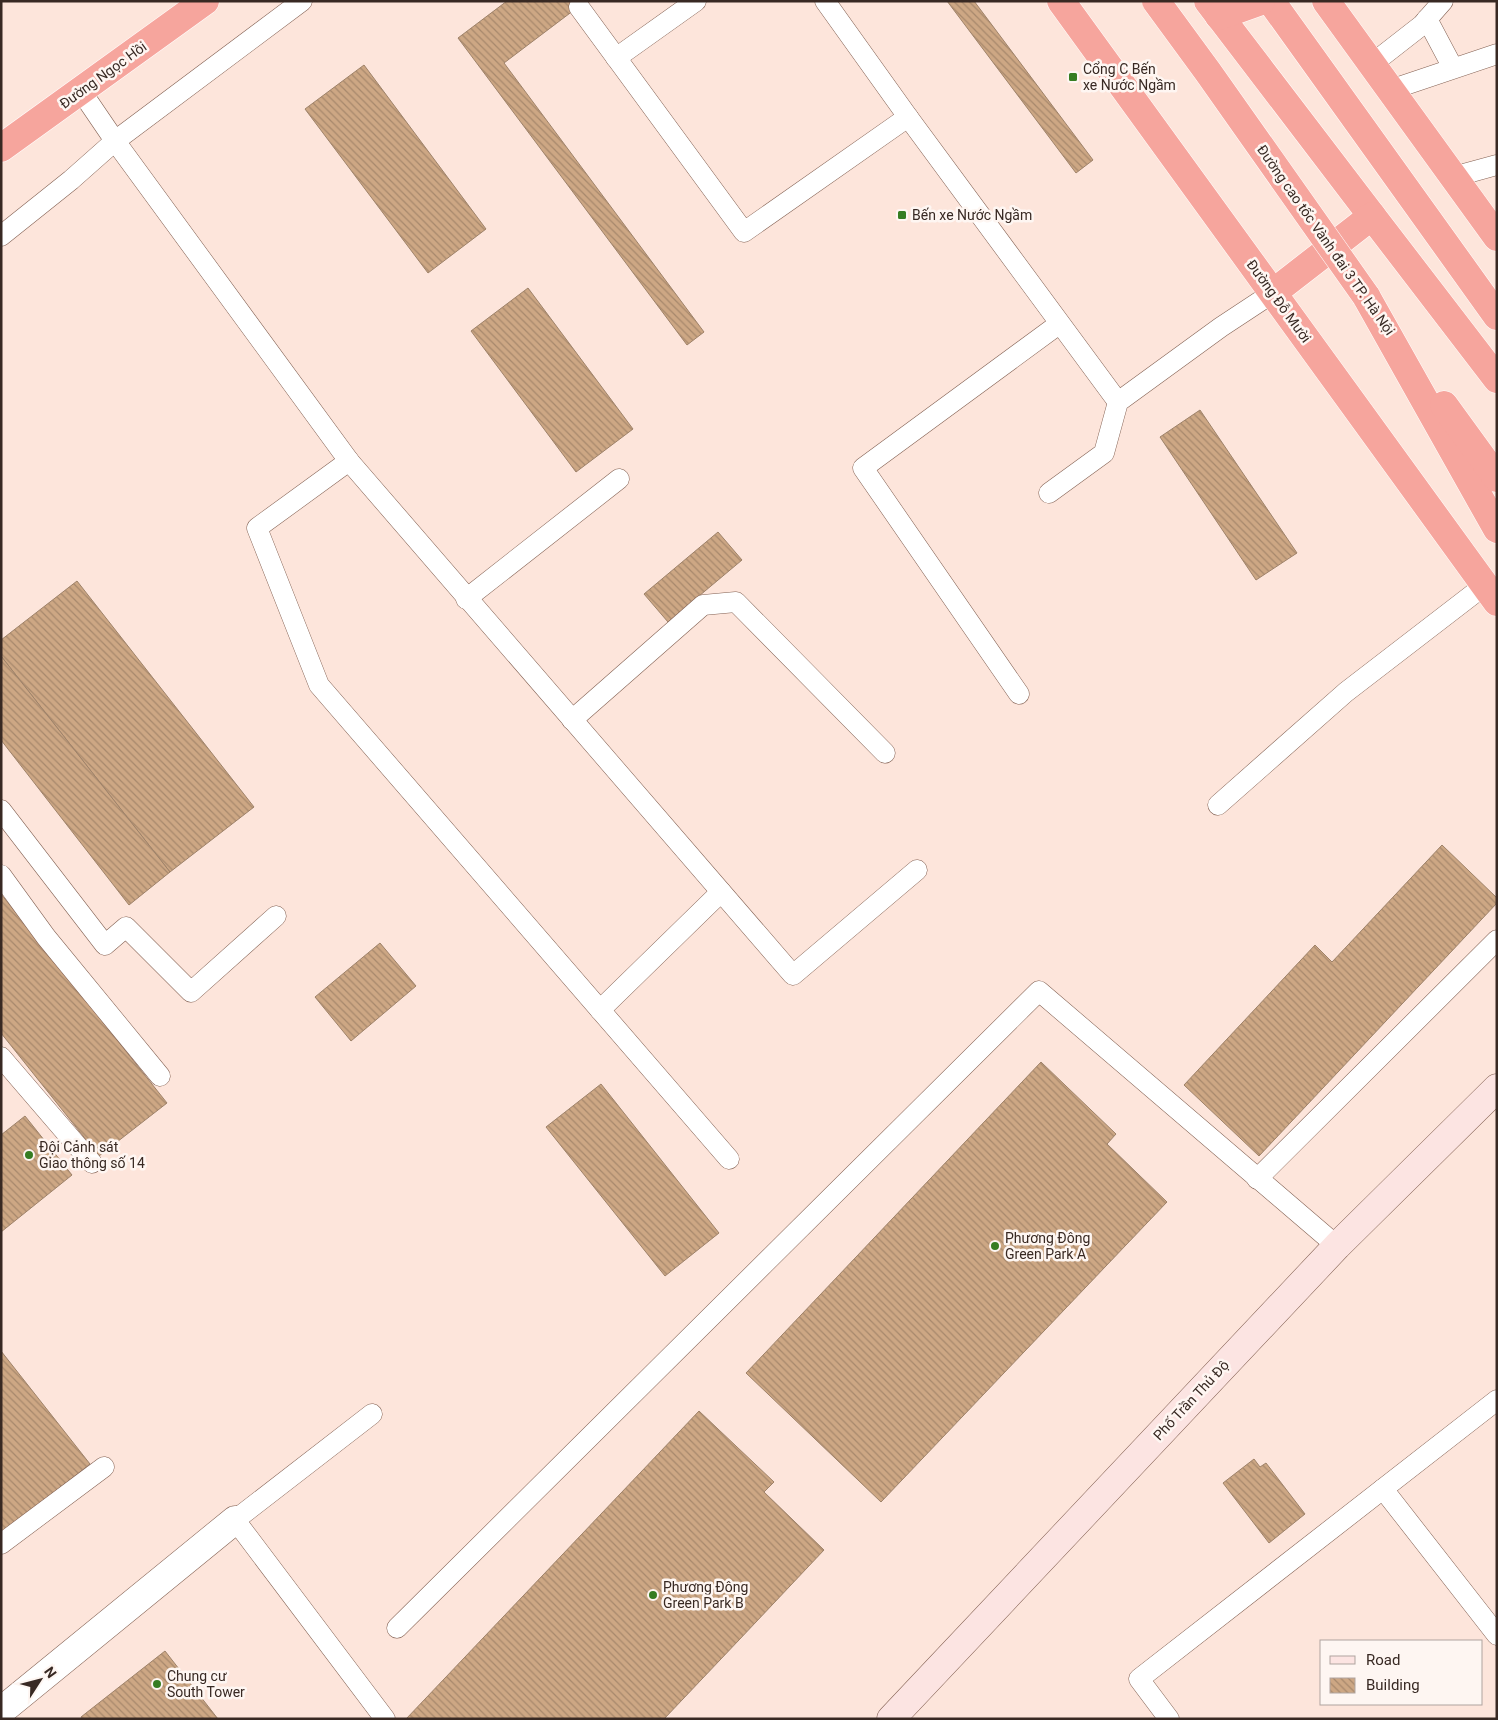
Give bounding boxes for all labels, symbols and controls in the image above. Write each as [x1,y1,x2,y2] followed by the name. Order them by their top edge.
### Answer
[57,38,149,112] street label: Đường Ngọc Hồi
[1083,61,1176,93] place label: Cổng C Bến xe Nước Ngầm
[1067,71,1079,83] marker: Cổng C Bến xe Nước Ngầm
[1254,142,1398,338] street label: Đường cao tốc Vành đai 3 TP. Hà Nội
[912,207,1032,223] place label: Bến xe Nước Ngầm
[896,209,908,221] marker: Bến xe Nước Ngầm
[1244,257,1314,345] street label: Đường Đỗ Mười
[39,1139,145,1171] place label: Đội Cảnh sát Giao thông số 14
[23,1149,35,1161] marker: Đội Cảnh sát Giao thông số 14
[1005,1230,1090,1262] place label: Phương Đông Green Park A
[989,1240,1001,1252] marker: Phương Đông Green Park A
[1150,1357,1232,1443] street label: Phố Trần Thủ Độ
[663,1579,748,1611] place label: Phương Đông Green Park B
[647,1589,659,1601] marker: Phương Đông Green Park B
[1320,1640,1483,1705] legend
[1366,1651,1400,1669] text: Road
[15,1655,65,1705] north arrow
[41,1664,60,1681] text: N
[167,1668,245,1700] place label: Chung cư South Tower
[1366,1676,1420,1694] text: Building
[151,1678,163,1690] marker: Chung cư South Tower

